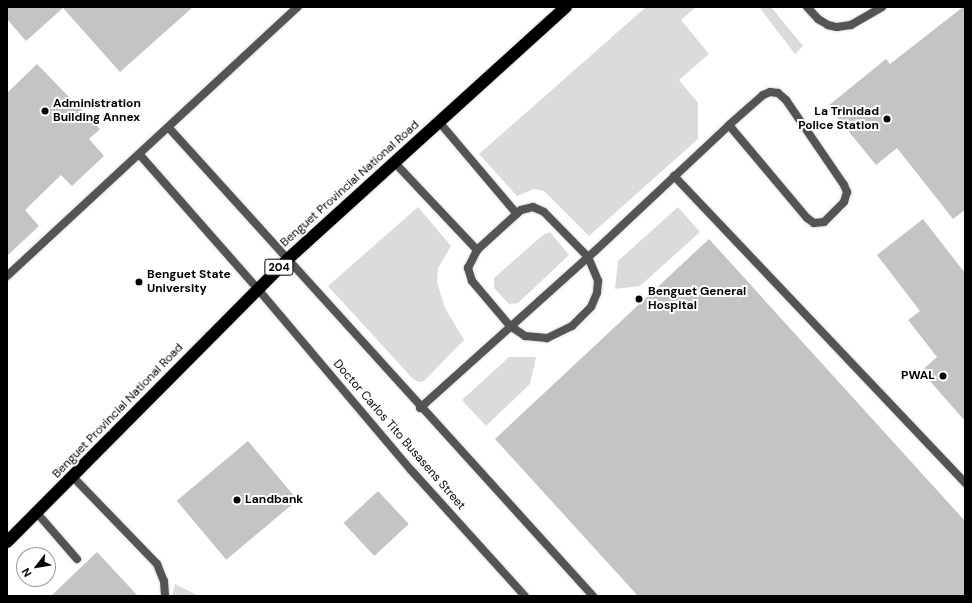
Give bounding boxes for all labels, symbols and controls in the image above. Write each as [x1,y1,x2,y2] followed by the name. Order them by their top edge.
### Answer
[53,97,141,125] place label: Administration Building Annex
[798,105,879,133] place label: La Trinidad Police Station
[40,106,50,116] marker: Administration Building Annex
[882,114,892,124] marker: La Trinidad Police Station
[278,118,422,250] street label: Benguet Provincial National Road
[264,258,294,276] road number: 204
[147,268,231,296] place label: Benguet State University
[134,277,144,287] marker: Benguet State University
[648,285,746,313] place label: Benguet General Hospital
[633,293,645,305] marker: Benguet General Hospital
[50,341,186,481] street label: Benguet Provincial National Road
[330,357,468,513] street label: Doctor Carlos Tito Busasens Street
[901,369,935,383] place label: PWAL
[938,371,948,381] marker: PWAL
[245,493,303,507] place label: Landbank
[232,495,242,505] marker: Landbank
[16,547,56,587] north arrow
[19,566,35,580] text: N

